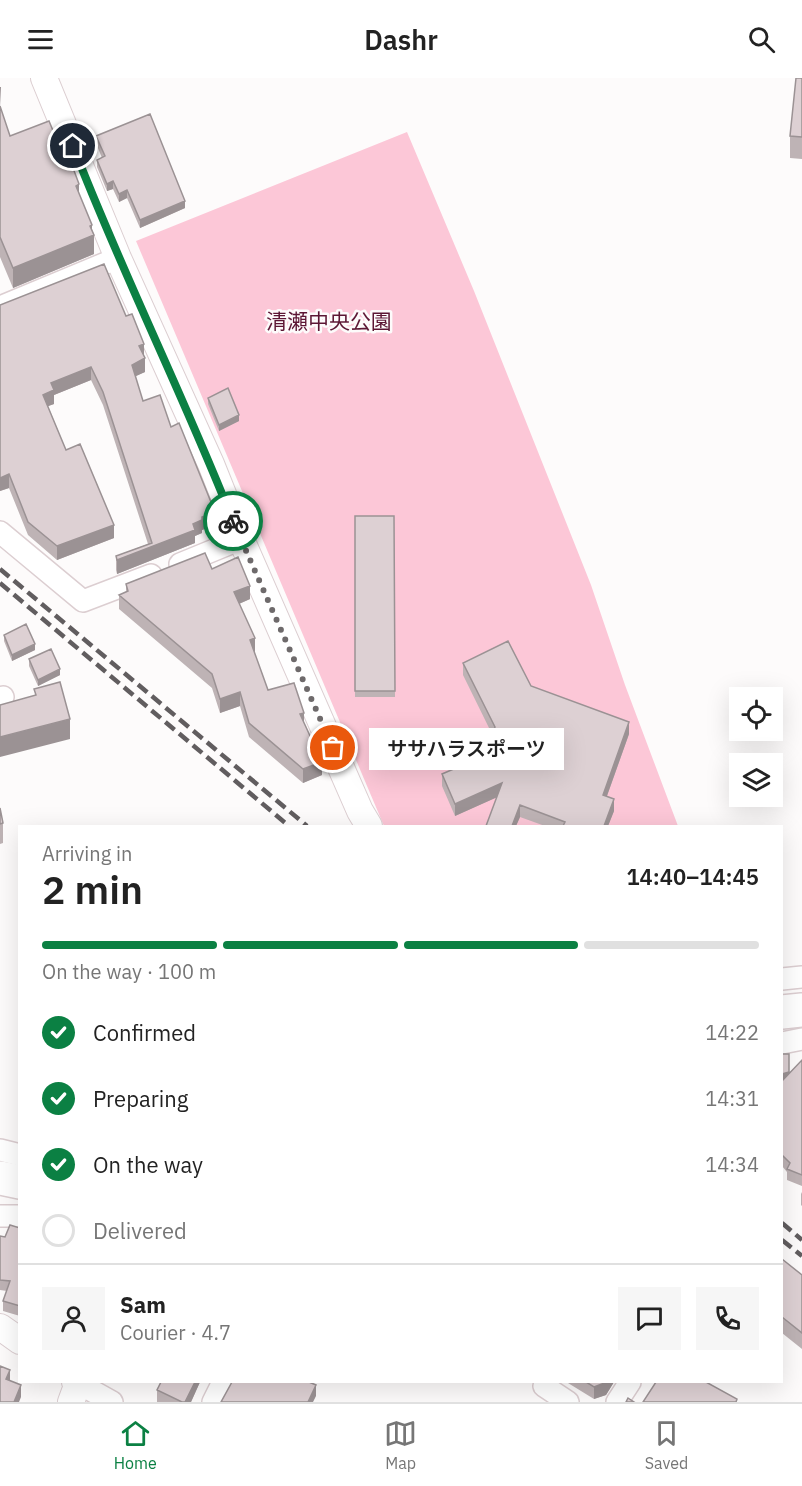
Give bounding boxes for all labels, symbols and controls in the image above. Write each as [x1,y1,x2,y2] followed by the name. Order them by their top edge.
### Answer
[364,22,438,57] text: Dashr
[24,23,57,56] icon: menu
[745,23,778,56] icon: search
[47,120,98,171] pin
[56,129,89,162] icon: home
[266,307,392,335] park label: 清瀬中央公園
[203,491,263,551] courier
[217,505,250,538] icon: bike
[729,687,783,807] map controls
[729,687,783,741] button: locate
[307,722,358,773] pin
[369,727,564,769] callout: ササハラスポーツ
[316,731,349,764] icon: bag
[387,735,546,762] text: ササハラスポーツ
[729,753,783,807] button: layers
[42,840,132,867] text: Arriving in
[626,862,759,891] text: 14:40–14:45
[42,864,143,915] text: 2 min
[42,958,216,985] text: On the way · 100 m
[42,1016,75,1049] icon: check
[93,1018,196,1047] text: Confirmed
[705,1019,759,1046] text: 14:22
[42,1082,75,1115] icon: check
[93,1084,188,1113] text: Preparing
[705,1085,759,1112] text: 14:31
[42,1148,75,1181] icon: check
[93,1150,203,1179] text: On the way
[705,1151,759,1178] text: 14:34
[93,1216,187,1245] text: Delivered
[42,1287,105,1350] button: person
[618,1287,681,1350] button: chat
[696,1287,759,1350] button: phone
[120,1290,166,1319] text: Sam
[120,1319,231,1346] text: Courier · 4.7
[114,1417,157,1473] tab: Home
[384,1417,417,1473] tab: Map
[645,1417,688,1473] tab: Saved

